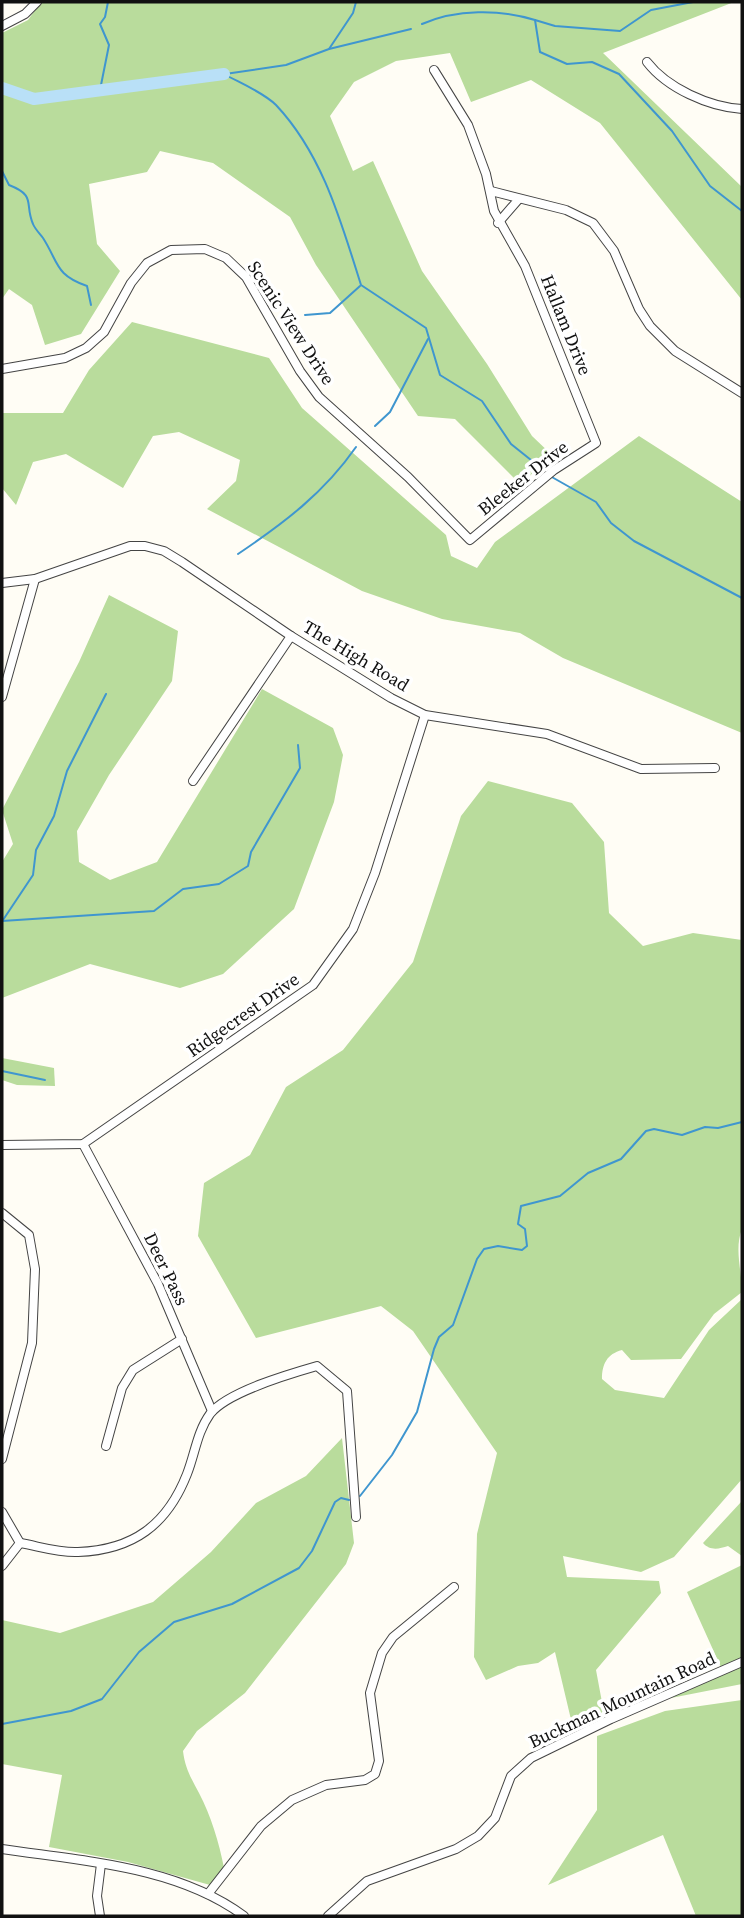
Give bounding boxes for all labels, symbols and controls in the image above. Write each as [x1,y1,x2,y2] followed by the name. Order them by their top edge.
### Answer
[242,256,341,390] street label: Scenic View Drive
[535,271,598,379] street label: Hallam Drive
[472,434,573,521] street label: Bleeker Drive
[299,614,414,697] street label: The High Road
[181,966,304,1063] street label: Ridgecrest Drive
[138,1228,195,1310] street label: Deer Pass
[524,1645,719,1754] street label: Buckman Mountain Road

